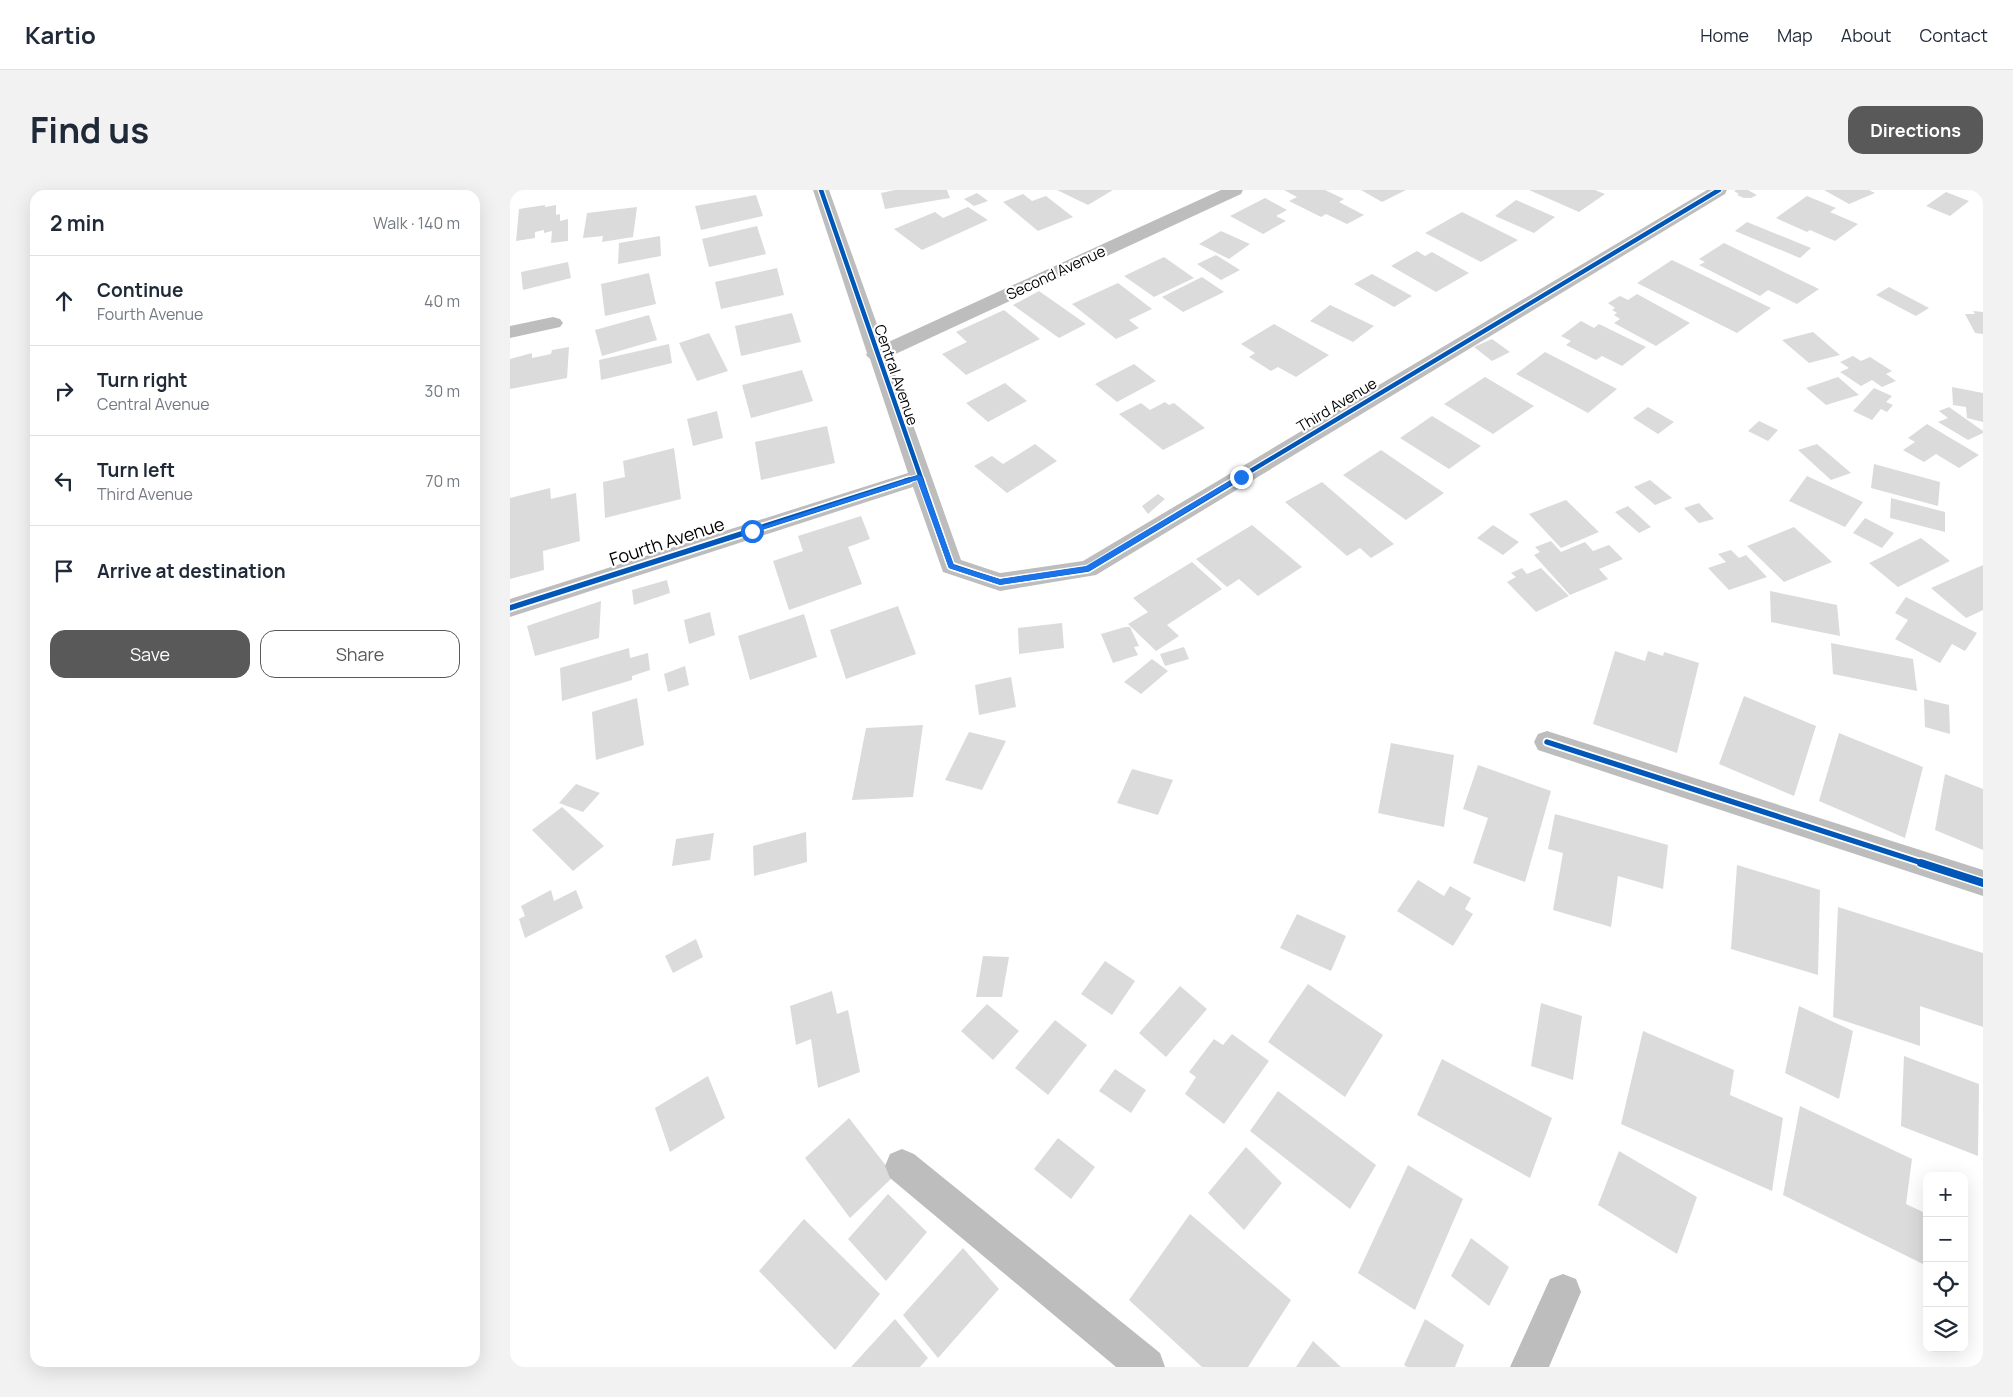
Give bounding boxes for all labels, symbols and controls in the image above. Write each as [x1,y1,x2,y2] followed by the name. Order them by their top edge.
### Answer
[25,18,96,51] text: Kartio
[1700,23,1749,47] text: Home
[1777,23,1813,47] text: Map
[1841,23,1891,47] text: About
[1919,23,1988,47] text: Contact
[30,106,149,154] text: Find us
[1848,106,1983,154] button: Directions
[50,209,105,237] text: 2 min
[373,212,460,234] text: Walk · 140 m
[1003,240,1109,305] street label: Second Avenue
[97,277,183,303] text: Continue
[50,287,78,315] icon: ahead
[424,290,460,312] text: 40 m
[97,303,203,325] text: Fourth Avenue
[869,322,924,428] street label: Central Avenue
[97,367,187,393] text: Turn right
[1293,372,1381,437] street label: Third Avenue
[50,377,78,405] icon: right
[425,380,460,402] text: 30 m
[97,393,210,415] text: Central Avenue
[97,457,175,483] text: Turn left
[1230,466,1253,489] route end
[50,467,78,495] icon: left
[425,470,460,492] text: 70 m
[97,483,193,505] text: Third Avenue
[606,511,727,571] street label: Fourth Avenue
[741,520,764,543] route start
[50,557,78,585] icon: arrive
[97,558,286,584] text: Arrive at destination
[50,630,250,678] button: Save
[260,630,460,678] button: Share
[1923,1172,1968,1352] map controls
[1923,1172,1968,1217] button: +
[1923,1217,1968,1262] button: −
[1923,1262,1968,1307] button: locate
[1923,1307,1968,1352] button: layers

